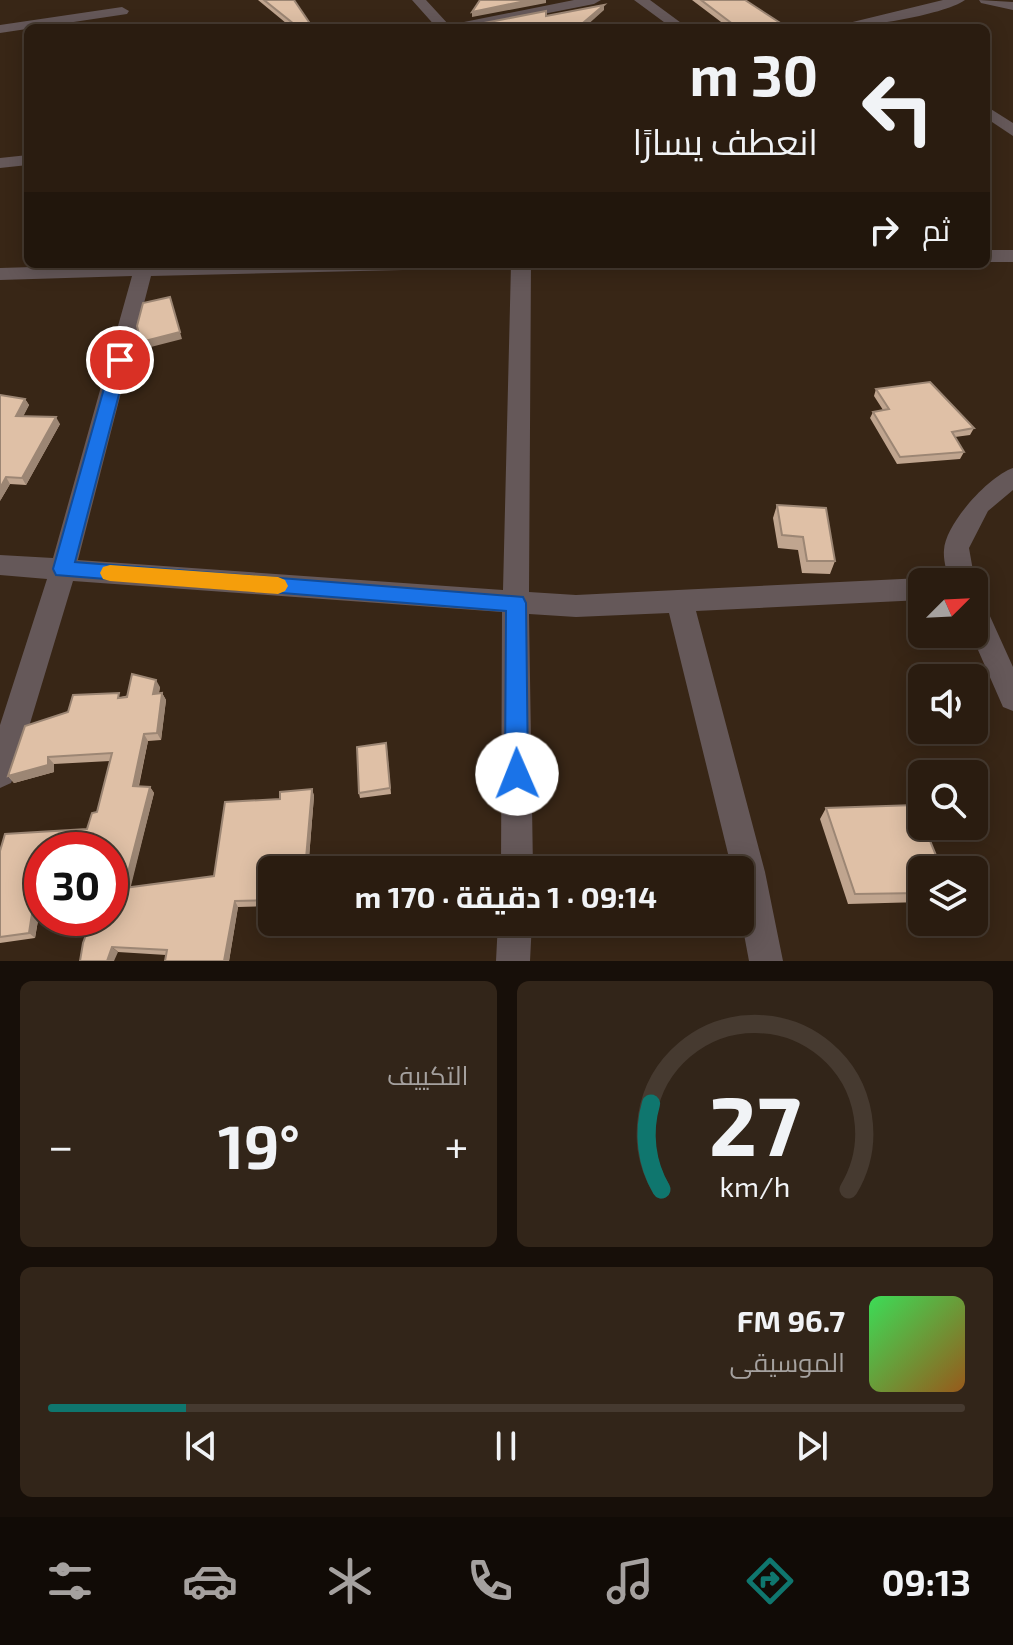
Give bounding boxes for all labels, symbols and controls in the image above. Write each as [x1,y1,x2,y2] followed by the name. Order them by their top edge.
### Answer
[689,40,818,107] text: 30 m
[846,56,950,160] icon: left
[632,119,818,162] text: انعطف يسارًا
[862,208,906,252] icon: right
[922,211,950,247] text: ثم
[86,326,154,394] pin
[98,338,142,382] icon: arrive
[908,568,988,648] north arrow
[908,568,988,936] map controls
[908,664,988,744] button: sound
[475,732,559,816] position arrow
[908,760,988,840] button: search
[24,832,128,936] speed limit sign: 30
[908,856,988,936] button: layers
[355,878,657,914] text: 09:14 · 1 دقيقة · 170 m
[387,1059,469,1090] text: التكييف
[709,1073,801,1173] text: 27
[218,1109,300,1181] text: 19°
[48,1118,74,1171] text: −
[444,1118,469,1171] text: +
[719,1168,790,1203] text: km/h
[737,1302,845,1338] text: 96.7 FM
[730,1346,845,1377] text: الموسيقى
[179,1424,223,1468] icon: previous
[484,1424,528,1468] icon: pause
[790,1424,834,1468] icon: next
[42,1553,98,1609] icon: filters
[182,1553,238,1609] icon: car
[322,1553,378,1609] icon: climate
[462,1553,518,1609] icon: phone
[602,1553,658,1609] icon: music
[742,1553,798,1609] icon: directions
[882,1560,971,1603] text: 09:13

